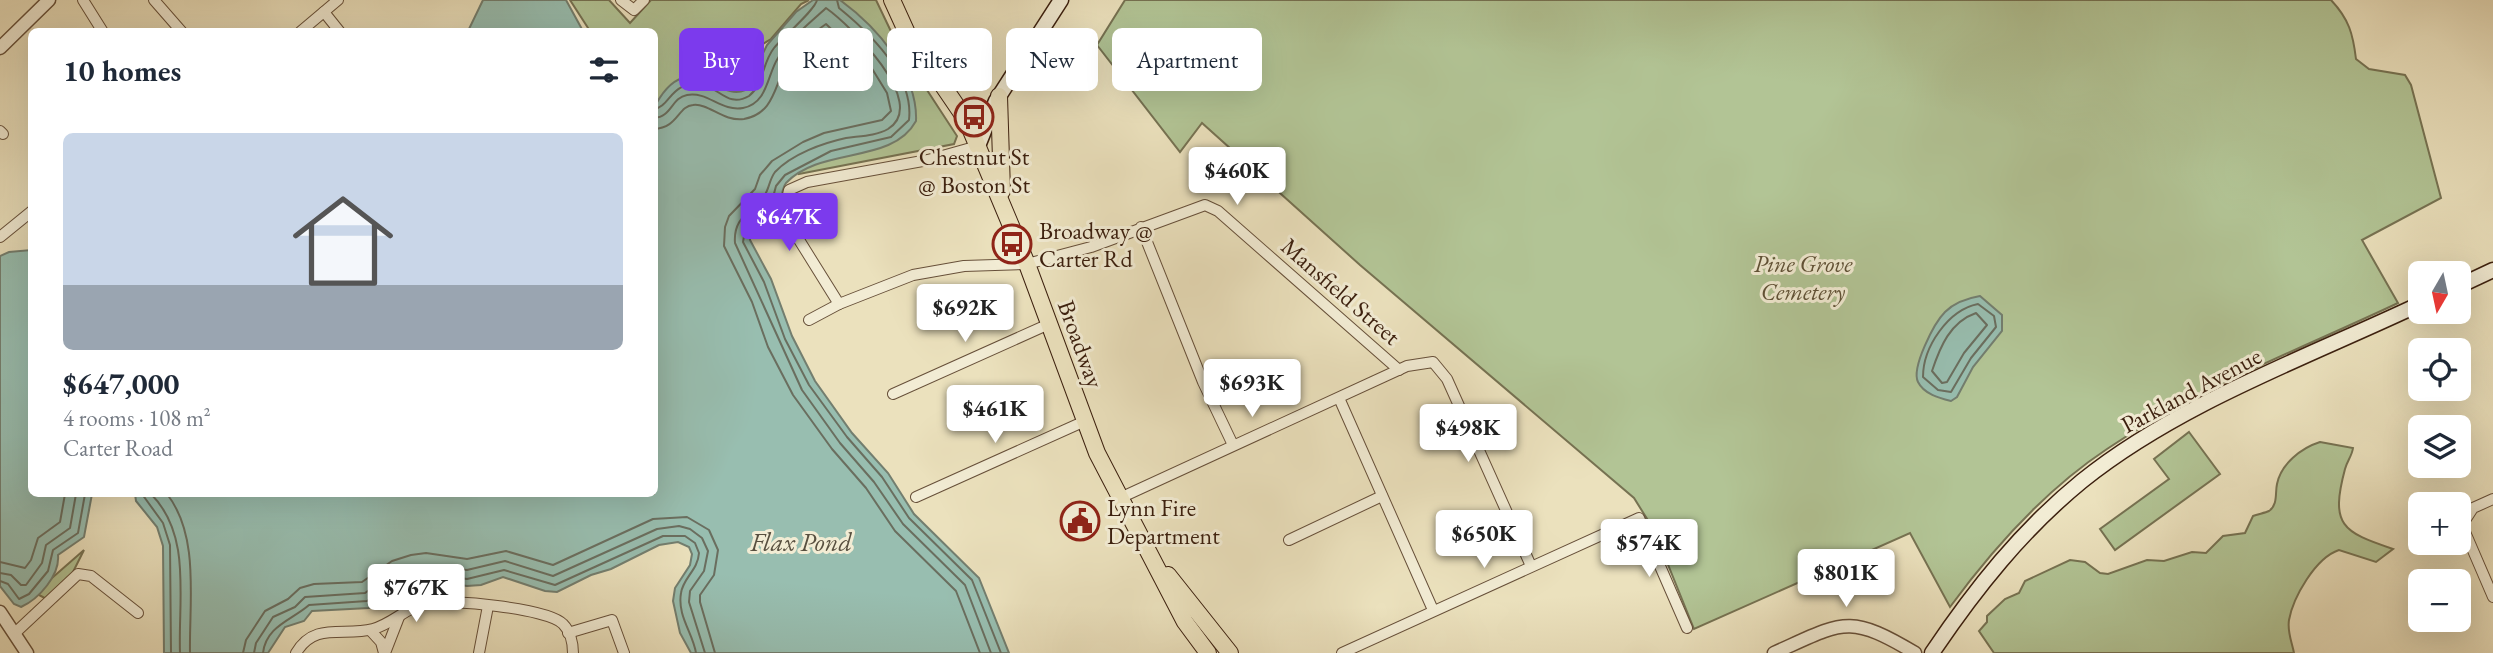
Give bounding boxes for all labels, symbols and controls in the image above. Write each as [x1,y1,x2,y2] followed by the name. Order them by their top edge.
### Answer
[679,28,764,91] chip: Buy
[778,28,873,91] chip: Rent
[887,28,992,91] chip: Filters
[1006,28,1098,91] chip: New
[1112,28,1262,91] chip: Apartment
[63,51,181,90] text: 10 homes
[585,51,623,89] icon: filters
[953,96,995,138] bus stop icon: Chestnut St @ Boston St
[918,141,1030,200] place label: Chestnut St @ Boston St
[1188,148,1286,207] pin: $460K
[1205,155,1269,185] text: $460K
[280,178,406,304] icon: home
[740,194,838,253] pin: $647K
[757,201,821,231] text: $647K
[1039,215,1153,274] place label: Broadway @ Carter Rd
[991,223,1033,265] bus stop icon: Broadway @ Carter Rd
[1275,231,1408,352] street label: Mansfield Street
[1754,248,1853,307] park label: Pine Grove Cemetery
[2408,261,2471,324] north arrow
[2408,261,2471,632] map controls
[916,284,1014,344] pin: $692K
[933,292,997,322] text: $692K
[1051,296,1111,393] street label: Broadway
[2408,338,2471,401] button: locate
[2115,340,2267,440] street label: Parkland Avenue
[1203,360,1301,419] pin: $693K
[63,364,179,403] text: $647,000
[1220,367,1284,397] text: $693K
[946,386,1044,445] pin: $461K
[963,393,1027,423] text: $461K
[63,403,211,433] text: 4 rooms · 108 m²
[1419,405,1517,464] pin: $498K
[1436,412,1500,442] text: $498K
[2408,415,2471,478] button: layers
[63,433,173,463] text: Carter Road
[1107,492,1220,551] place label: Lynn Fire Department
[2408,492,2471,555] button: +
[1059,500,1101,542] public building icon: Lynn Fire Department
[1435,510,1533,570] pin: $650K
[1452,518,1516,548] text: $650K
[1600,520,1698,579] pin: $574K
[749,525,852,559] water label: Flax Pond
[1617,527,1681,557] text: $574K
[1797,550,1895,609] pin: $801K
[1814,557,1878,587] text: $801K
[367,564,465,624] pin: $767K
[2408,569,2471,632] button: −
[384,572,448,602] text: $767K

